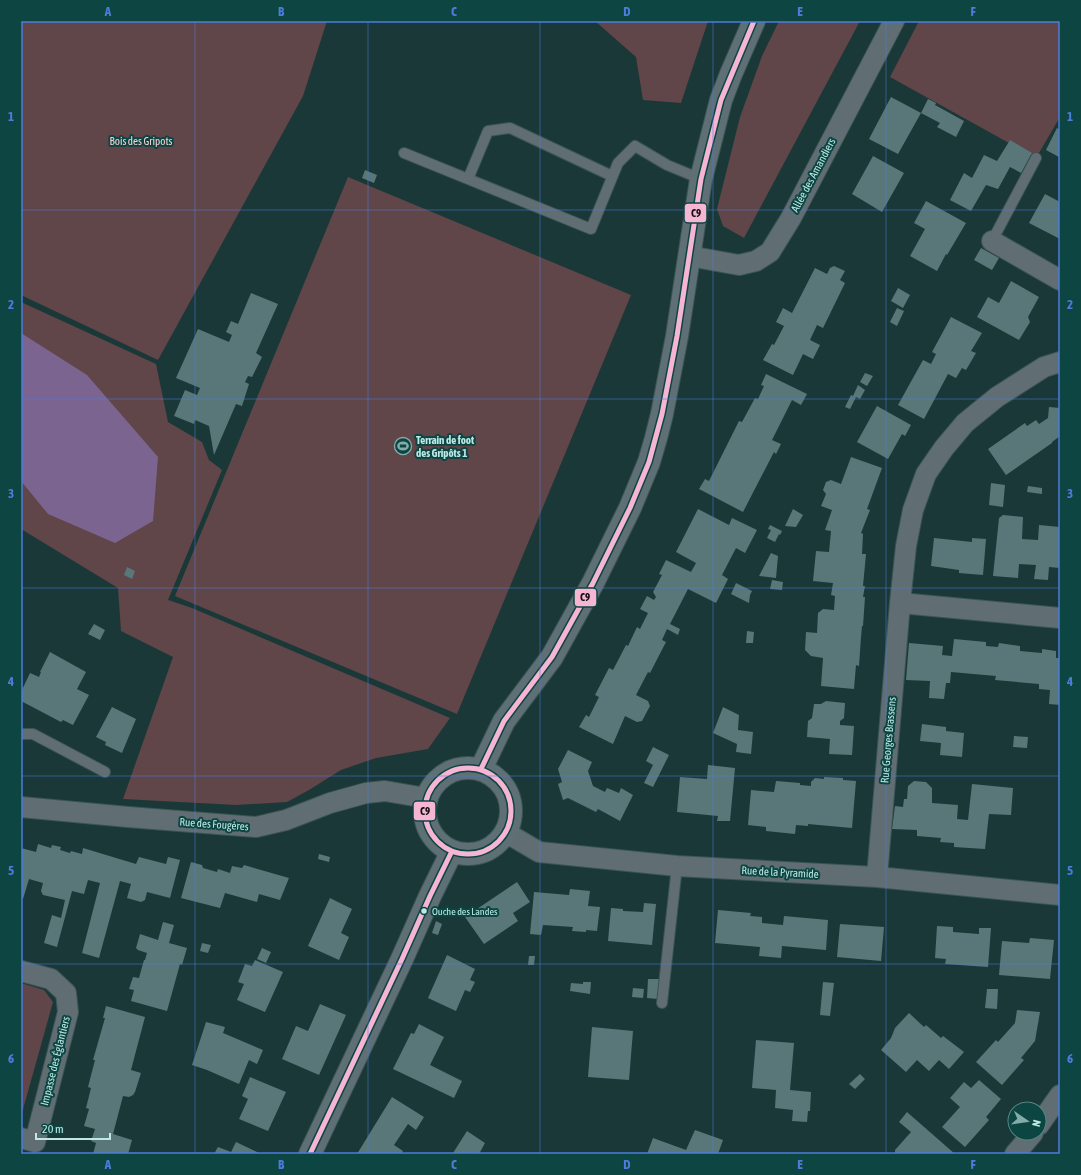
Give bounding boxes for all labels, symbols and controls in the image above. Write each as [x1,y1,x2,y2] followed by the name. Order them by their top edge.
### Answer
[104,4,112,19] text: A
[278,4,285,19] text: B
[451,4,457,19] text: C
[623,4,631,19] text: D
[797,4,803,19] text: E
[970,4,976,19] text: F
[8,109,14,124] text: 1
[1067,109,1073,124] text: 1
[110,135,173,147] park label: Bois des Gripots
[789,136,838,214] street label: Allée des Amandiers
[684,203,707,223] line badge: C9
[691,207,701,219] text: C9
[8,297,14,312] text: 2
[1067,297,1073,312] text: 2
[416,434,475,459] place label: Terrain de foot des Gripôts 1
[393,436,413,456] sports icon: Terrain de foot des Gripôts 1
[8,486,14,501] text: 3
[1067,486,1073,501] text: 3
[574,588,597,607] line badge: C9
[580,591,590,603] text: C9
[7,674,14,689] text: 4
[1066,674,1073,689] text: 4
[878,696,898,784] street label: Rue Georges Brassens
[413,801,436,821] line badge: C9
[420,805,430,817] text: C9
[179,816,249,832] street label: Rue des Fougères
[8,863,14,878] text: 5
[1067,863,1073,878] text: 5
[741,864,819,880] street label: Rue de la Pyramide
[419,906,429,916] marker: Ouche des Landes
[432,906,498,917] place label: Ouche des Landes
[38,1015,72,1107] street label: Impasse des Églantiers
[8,1051,14,1066] text: 6
[1067,1051,1073,1066] text: 6
[1007,1101,1047,1141] north arrow
[36,1115,110,1141] scale bar
[1030,1119,1043,1128] text: N
[42,1122,64,1136] text: 20 m
[104,1157,112,1172] text: A
[278,1157,285,1172] text: B
[451,1157,457,1172] text: C
[623,1157,631,1172] text: D
[797,1157,803,1172] text: E
[970,1157,976,1172] text: F

